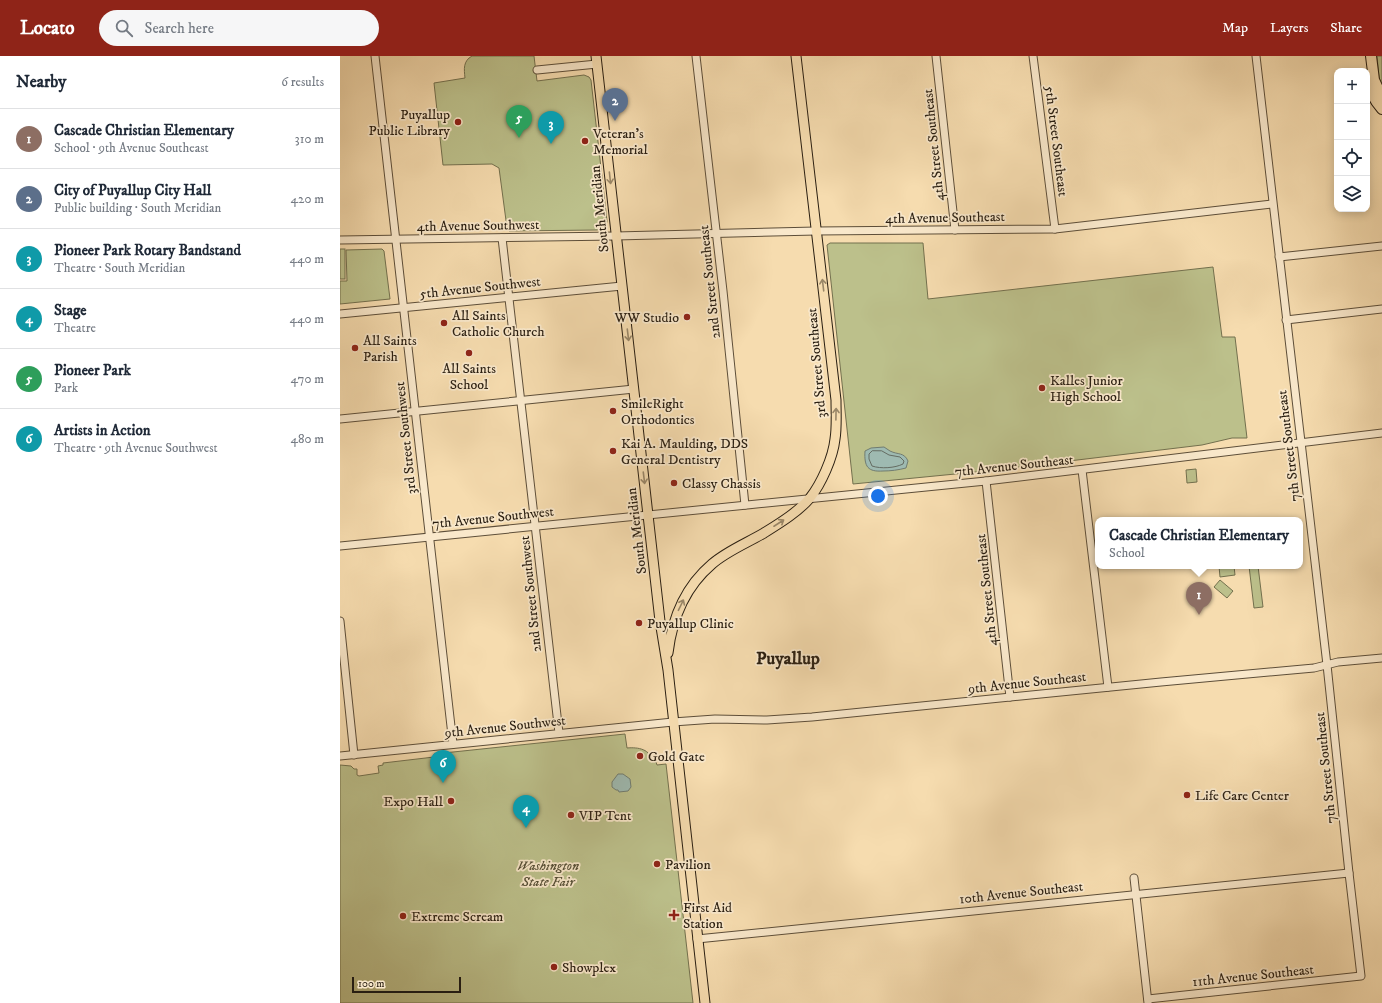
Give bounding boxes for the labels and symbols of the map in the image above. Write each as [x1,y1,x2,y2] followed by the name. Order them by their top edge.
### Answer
[1040,85,1072,198] street label: 5th Street Southeast
[919,87,949,202] street label: 4th Street Southeast
[602,88,628,121] pin: 2
[506,105,532,138] pin: 5
[369,106,450,140] place label: Puyallup Public Library
[538,111,564,144] pin: 3
[453,117,463,127] marker: Puyallup Public Library
[592,125,648,159] place label: Veteran's Memorial
[580,136,590,146] marker: Veteran's Memorial
[586,164,613,253] street label: South Meridian
[606,171,614,184] one-way arrow
[885,208,1006,228] street label: 4th Avenue Southeast
[416,216,540,236] street label: 4th Avenue Southwest
[695,224,725,339] street label: 2nd Street Southeast
[419,273,542,303] street label: 5th Avenue Southwest
[819,279,826,292] one-way arrow
[452,307,545,341] place label: All Saints Catholic Church
[803,307,831,419] street label: 3rd Street Southeast
[613,309,679,327] place label: WW Studio
[682,312,692,322] marker: WW Studio
[439,318,449,328] marker: All Saints Catholic Church
[624,328,632,341] one-way arrow
[363,332,417,366] place label: All Saints Parish
[350,343,360,353] marker: All Saints Parish
[464,348,474,358] marker: All Saints School
[442,360,496,394] place label: All Saints School
[1050,372,1123,406] place label: Kalles Junior High School
[391,380,421,495] street label: 3rd Street Southwest
[1037,383,1047,393] marker: Kalles Junior High School
[1273,389,1305,503] street label: 7th Street Southeast
[621,395,695,429] place label: SmileRight Orthodontics
[608,406,618,416] marker: SmileRight Orthodontics
[832,408,840,421] one-way arrow
[621,435,748,469] place label: Kai A. Maulding, DDS General Dentistry
[608,446,618,456] marker: Kai A. Maulding, DDS General Dentistry
[954,451,1075,481] street label: 7th Avenue Southeast
[641,471,648,484] one-way arrow
[682,475,761,493] place label: Classy Chassis
[669,478,679,488] marker: Classy Chassis
[623,486,651,575] street label: South Meridian
[868,486,888,506] your location
[431,503,555,533] street label: 7th Avenue Southwest
[773,519,784,527] one-way arrow
[972,532,1002,647] street label: 4th Street Southeast
[516,534,546,653] street label: 2nd Street Southwest
[1186,582,1212,615] pin: 1
[678,599,685,611] one-way arrow
[647,615,734,633] place label: Puyallup Clinic
[634,618,644,628] marker: Puyallup Clinic
[756,648,820,670] district label: Puyallup
[966,668,1088,698] street label: 9th Avenue Southeast
[1311,711,1341,824] street label: 7th Street Southeast
[443,712,567,742] street label: 9th Avenue Southwest
[648,748,705,766] place label: Gold Gate
[430,750,456,783] pin: 6
[635,751,645,761] marker: Gold Gate
[1195,787,1290,805] place label: Life Care Center
[1182,790,1192,800] marker: Life Care Center
[383,793,444,811] place label: Expo Hall
[513,795,539,828] pin: 4
[446,796,456,806] marker: Expo Hall
[578,807,632,825] place label: VIP Tent
[566,810,576,820] marker: VIP Tent
[665,856,711,874] place label: Pavilion
[517,857,579,891] park label: Washington State Fair
[652,859,662,869] marker: Pavilion
[958,877,1084,908] street label: 10th Avenue Southeast
[683,899,732,933] place label: First Aid Station
[411,908,504,926] place label: Extreme Scream
[668,909,680,921] marker: First Aid Station
[398,911,408,921] marker: Extreme Scream
[562,959,616,977] place label: Showplex
[1191,961,1315,991] street label: 11th Avenue Southeast
[549,962,559,972] marker: Showplex
[352,975,461,994] scale bar

